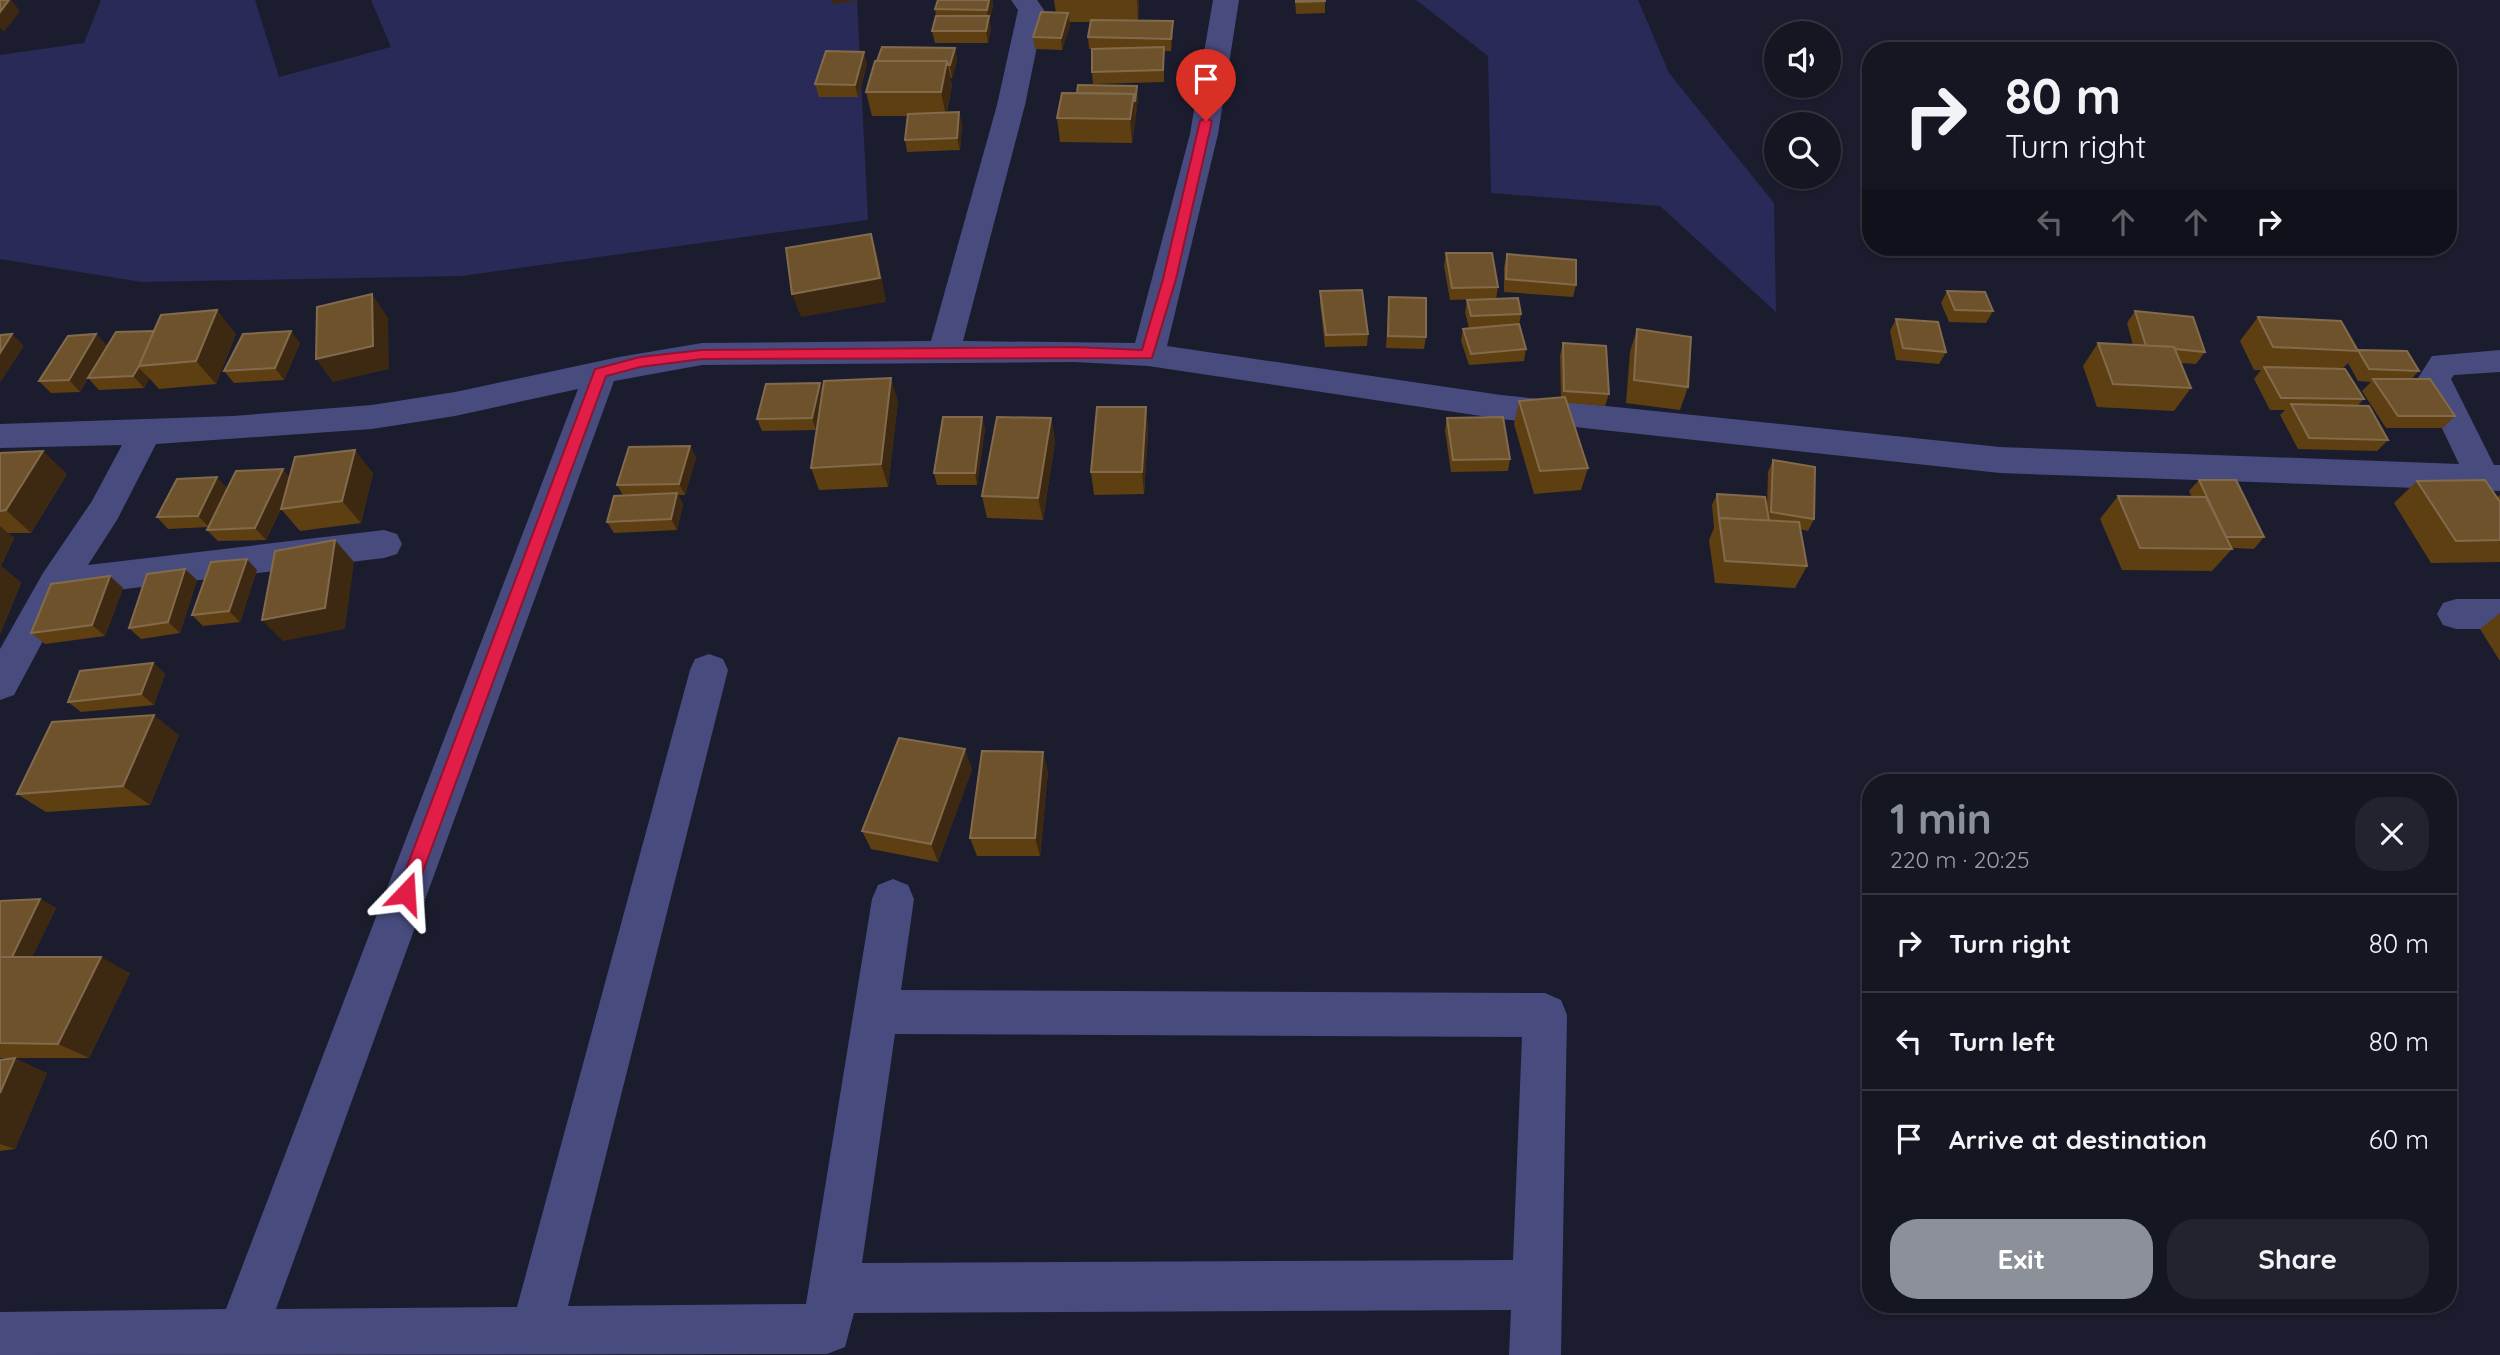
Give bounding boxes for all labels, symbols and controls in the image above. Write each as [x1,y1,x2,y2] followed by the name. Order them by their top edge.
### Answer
[1764,21,1841,189] map controls
[1764,21,1841,98] button: sound
[1176,49,1236,121] pin
[1187,60,1225,98] icon: arrive
[2005,65,2121,126] text: 80 m
[1890,70,1981,161] icon: right
[1764,112,1841,189] button: search
[2005,126,2146,166] text: Turn right
[2031,203,2069,241] icon: left
[2104,203,2142,241] icon: ahead
[2177,203,2215,241] icon: ahead
[2250,203,2288,241] icon: right
[1890,792,1992,845] text: 1 min
[2355,797,2429,871] button: close
[1890,845,2029,874] text: 220 m · 20:25
[369,856,443,930] position arrow
[1890,924,1928,962] icon: right
[1949,927,2071,960] text: Turn right
[2369,927,2429,960] text: 80 m
[1890,1022,1928,1060] icon: left
[1949,1025,2056,1058] text: Turn left
[2369,1025,2429,1058] text: 80 m
[1890,1120,1928,1158] icon: arrive
[1949,1123,2207,1156] text: Arrive at destination
[2369,1123,2429,1156] text: 60 m
[1890,1219,2153,1299] button: Exit
[2167,1219,2429,1299] button: Share

